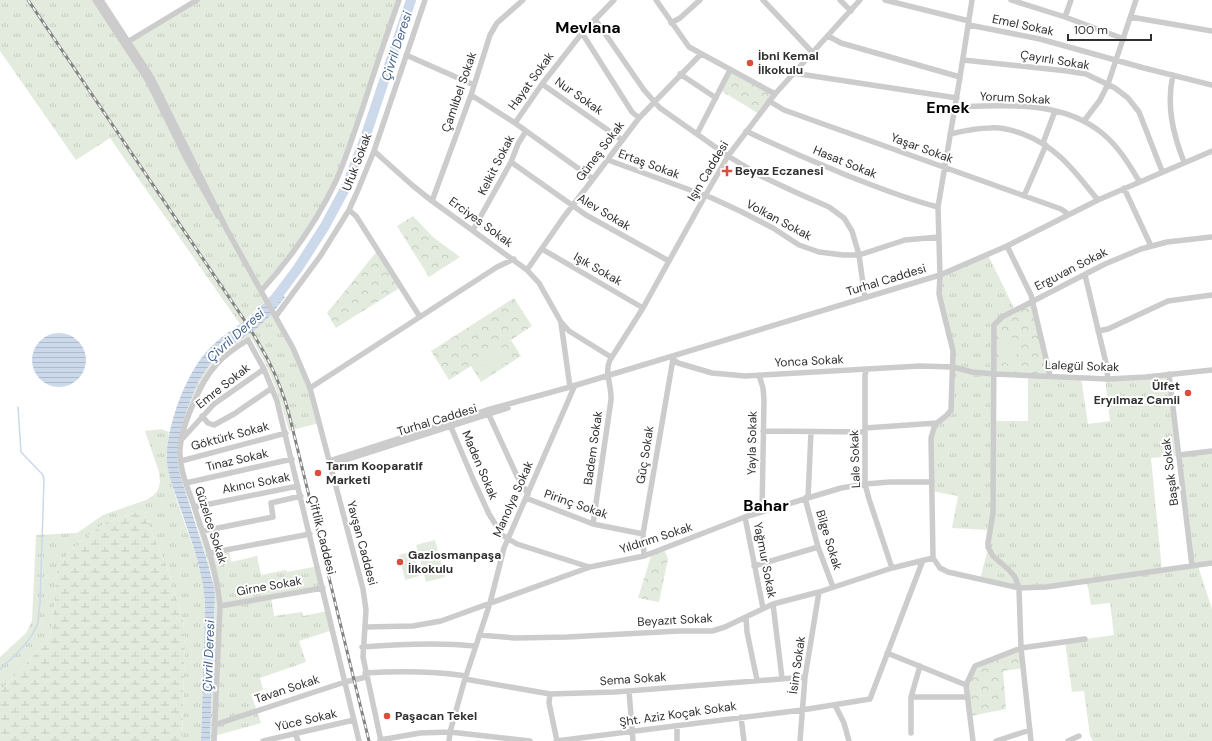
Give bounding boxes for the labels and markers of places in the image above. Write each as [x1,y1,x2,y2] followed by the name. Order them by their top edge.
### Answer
[758,48,819,78] place label: İbni Kemal İlkokulu
[745,58,755,68] marker: İbni Kemal İlkokulu
[735,163,824,179] place label: Beyaz Eczanesi
[722,166,732,176] marker: Beyaz Eczanesi
[1094,378,1180,408] place label: Ülfet Eryılmaz Camii
[1183,388,1193,398] marker: Ülfet Eryılmaz Camii
[326,458,423,488] place label: Tarım Kooparatif Marketi
[313,468,323,478] marker: Tarım Kooparatif Marketi
[408,547,501,577] place label: Gaziosmanpaşa İlkokulu
[395,557,405,567] marker: Gaziosmanpaşa İlkokulu
[395,708,477,724] place label: Paşacan Tekel
[382,711,392,721] marker: Paşacan Tekel

